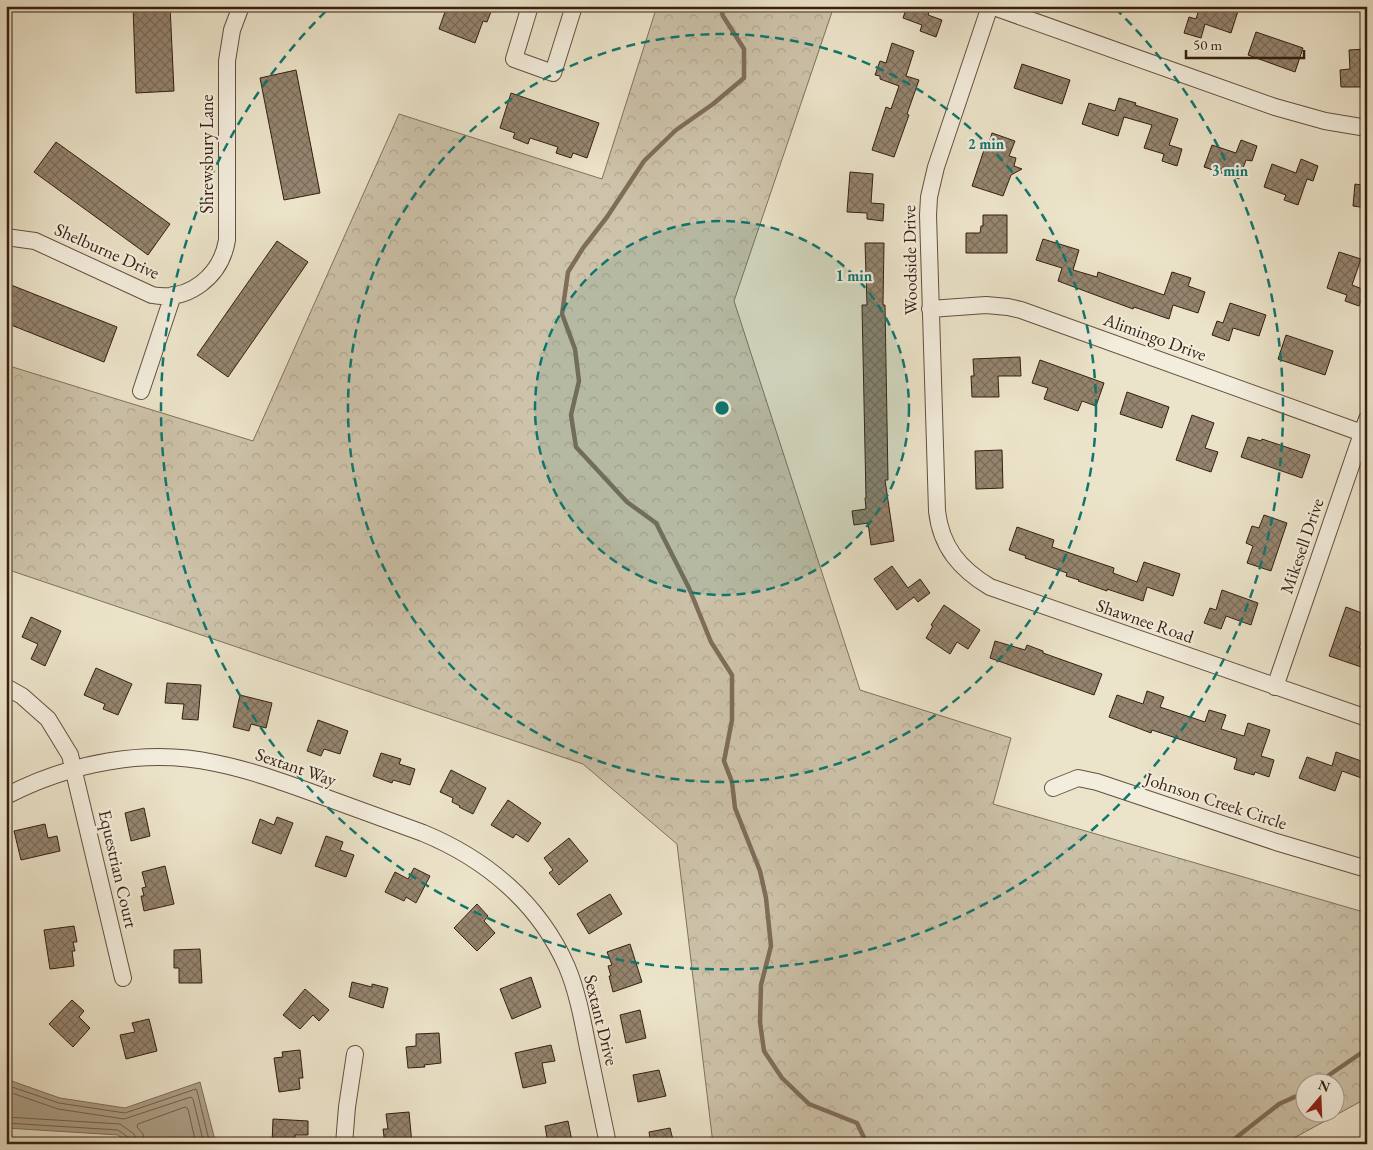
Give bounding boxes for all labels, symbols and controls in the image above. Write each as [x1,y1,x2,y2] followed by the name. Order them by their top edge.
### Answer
[1186,28,1303,60] scale bar
[1193,35,1222,54] text: 50 m
[195,94,218,214] street label: Shrewsbury Lane
[968,134,1005,153] text: 2 min
[1212,161,1249,180] text: 3 min
[897,205,922,315] street label: Woodside Drive
[51,217,163,284] street label: Shelburne Drive
[836,266,873,285] text: 1 min
[1100,307,1210,366] street label: Alimingo Drive
[713,399,731,417] centre of rings
[1274,495,1329,597] street label: Mikesell Drive
[1093,593,1198,648] street label: Shawnee Road
[253,742,340,791] street label: Sextant Way
[1140,766,1290,834] street label: Johnson Creek Circle
[94,808,143,931] street label: Equestrian Court
[579,972,624,1068] street label: Sextant Drive
[1296,1072,1346,1122] north arrow
[1316,1075,1333,1096] text: N

